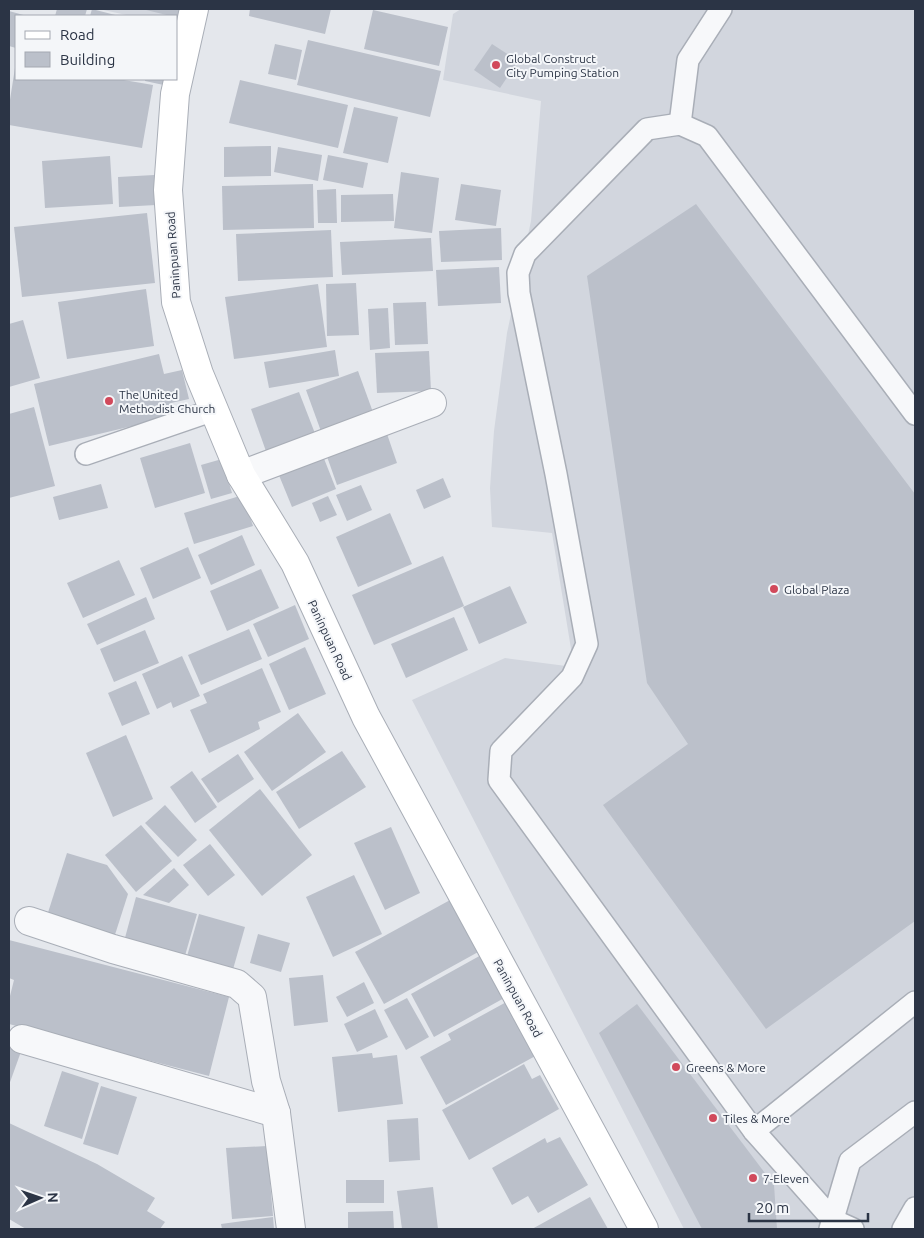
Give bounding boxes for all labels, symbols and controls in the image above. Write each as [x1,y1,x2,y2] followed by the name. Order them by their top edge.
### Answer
[15,15,178,80] legend
[60,26,95,43] text: Road
[60,51,115,68] text: Building
[506,52,619,79] place label: Global Construct City Pumping Station
[490,59,502,71] marker: Global Construct City Pumping Station
[163,211,183,299] street label: Paninpuan Road
[119,388,215,415] place label: The United Methodist Church
[103,395,115,407] marker: The United Methodist Church
[768,583,780,595] marker: Global Plaza
[784,583,849,596] place label: Global Plaza
[306,598,354,682] street label: Paninpuan Road
[491,957,545,1039] street label: Paninpuan Road
[670,1061,682,1073] marker: Greens & More
[686,1061,766,1074] place label: Greens & More
[707,1112,719,1124] marker: Tiles & More
[723,1112,790,1125] place label: Tiles & More
[747,1172,759,1184] marker: 7-Eleven
[763,1172,809,1185] place label: 7-Eleven
[15,1173,65,1223] north arrow
[749,1190,868,1222] scale bar
[45,1192,61,1203] text: N
[756,1199,789,1216] text: 20 m

